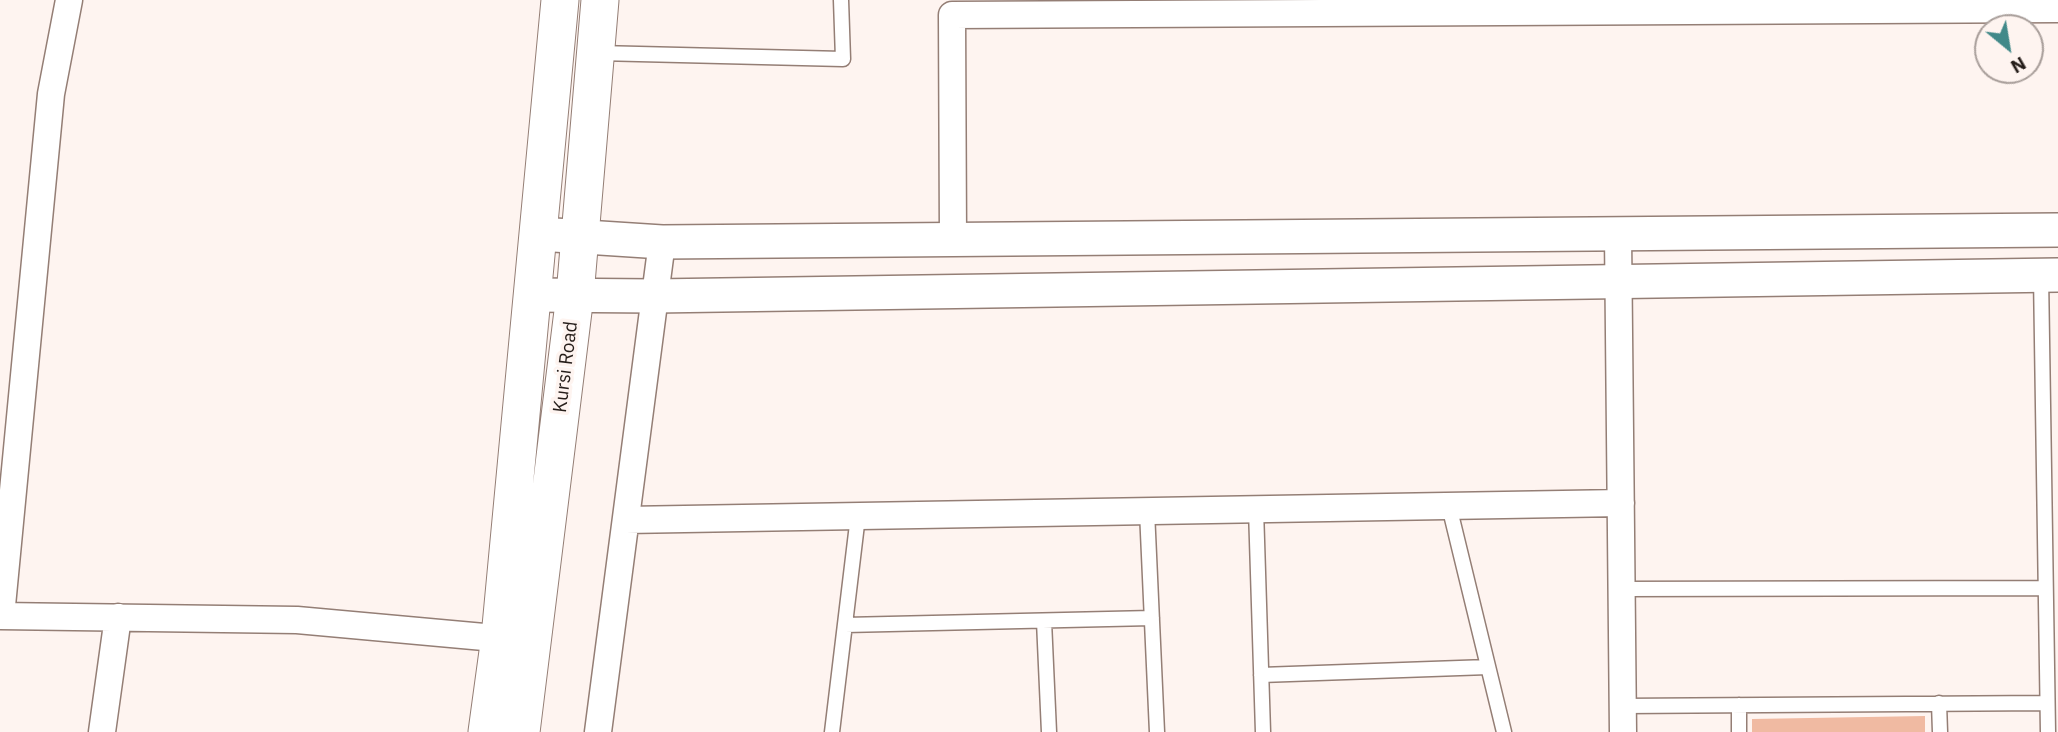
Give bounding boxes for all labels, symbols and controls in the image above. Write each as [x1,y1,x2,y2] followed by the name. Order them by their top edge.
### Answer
[1974,14,2044,84] north arrow
[2007,52,2030,79] text: N
[549,320,583,414] street label: Kursi Road

